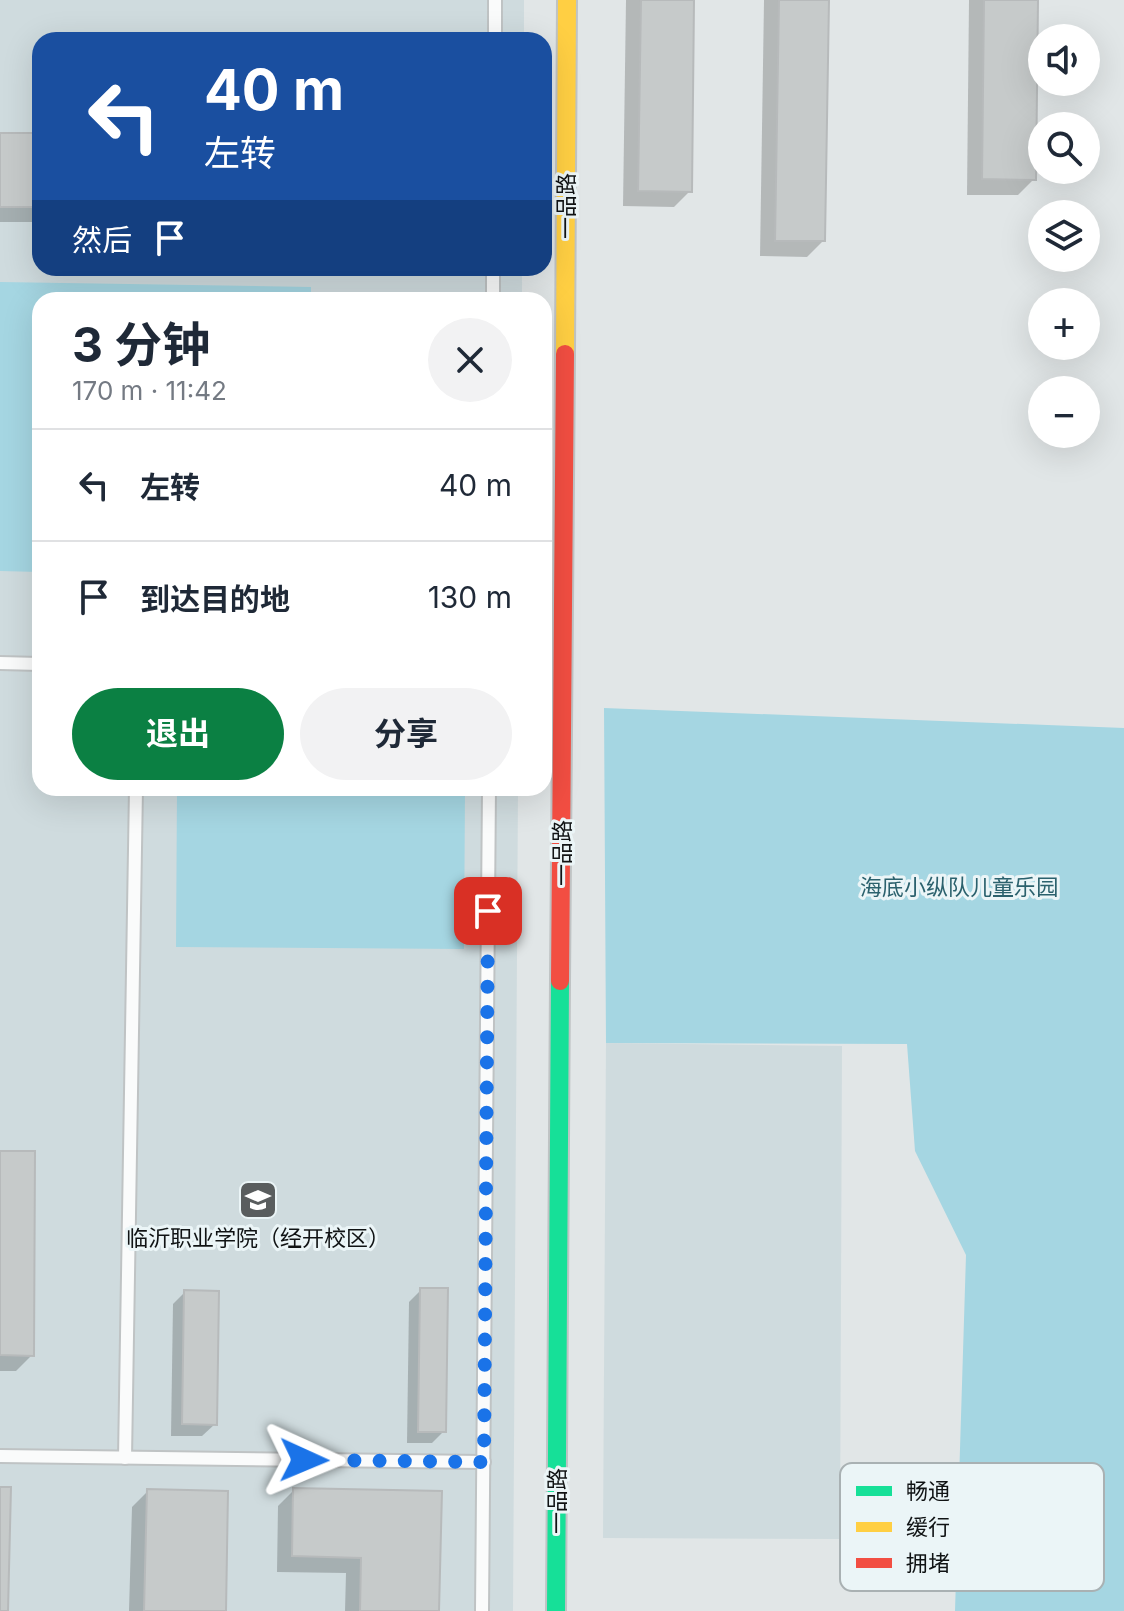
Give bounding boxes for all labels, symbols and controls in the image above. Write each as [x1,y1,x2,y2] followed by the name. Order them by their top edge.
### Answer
[1028,24,1100,448] map controls
[1028,24,1100,96] button: sound
[204,56,344,124] text: 40 m
[72,64,176,168] icon: left
[1028,112,1100,184] button: search
[204,131,276,175] text: 左转
[553,173,579,239] street label: 一品路
[1028,200,1100,272] button: layers
[148,216,192,260] icon: arrive
[72,222,132,258] text: 然后
[1028,288,1100,360] button: +
[72,315,210,374] text: 3 分钟
[428,318,512,402] button: close
[72,375,227,406] text: 170 m · 11:42
[1028,376,1100,448] button: −
[72,463,116,507] icon: left
[439,467,512,503] text: 40 m
[140,469,200,505] text: 左转
[72,575,116,619] icon: arrive
[428,579,512,615] text: 130 m
[140,581,290,617] text: 到达目的地
[72,688,284,780] button: 退出
[300,688,512,780] button: 分享
[549,820,575,886] street label: 一品路
[860,874,1058,900] park label: 海底小纵队儿童乐园
[454,877,522,945] pin
[466,889,510,933] icon: arrive
[237,1179,279,1221] school or university icon: 临沂职业学院（经开校区）
[126,1225,390,1251] place label: 临沂职业学院（经开校区）
[262,1418,346,1502] position arrow
[840,1463,1104,1591] legend
[544,1468,570,1534] street label: 一品路
[906,1478,950,1504] text: 畅通
[906,1514,950,1540] text: 缓行
[906,1550,950,1576] text: 拥堵

